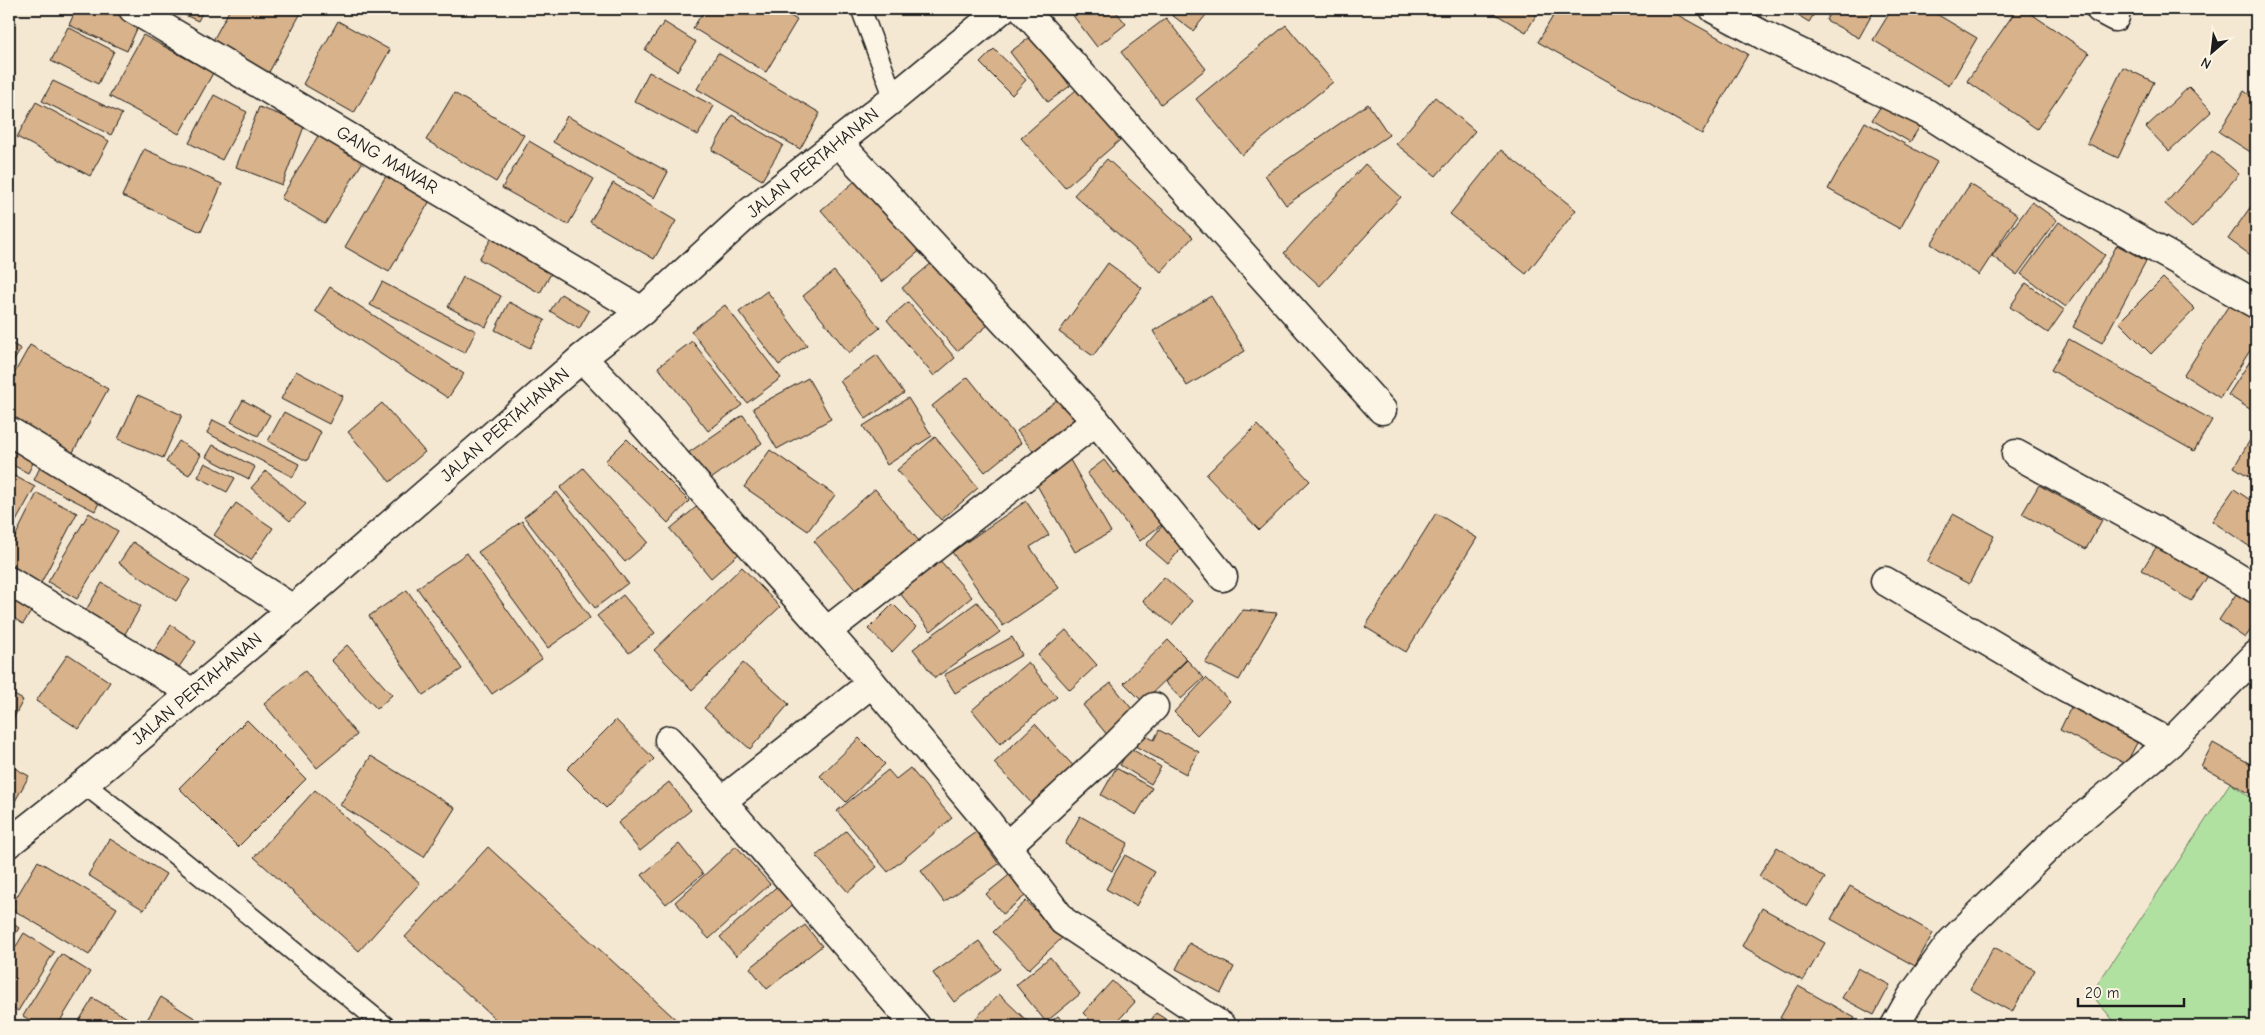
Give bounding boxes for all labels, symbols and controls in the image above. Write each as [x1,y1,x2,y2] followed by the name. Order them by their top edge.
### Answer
[2188,28,2238,78] north arrow
[2198,53,2214,73] text: N
[743,103,883,223] street label: JALAN PERTAHANAN
[332,121,442,199] street label: GANG MAWAR
[436,363,574,487] street label: JALAN PERTAHANAN
[128,628,266,750] street label: JALAN PERTAHANAN
[2078,975,2184,1007] scale bar
[2085,984,2119,1002] text: 20 m

